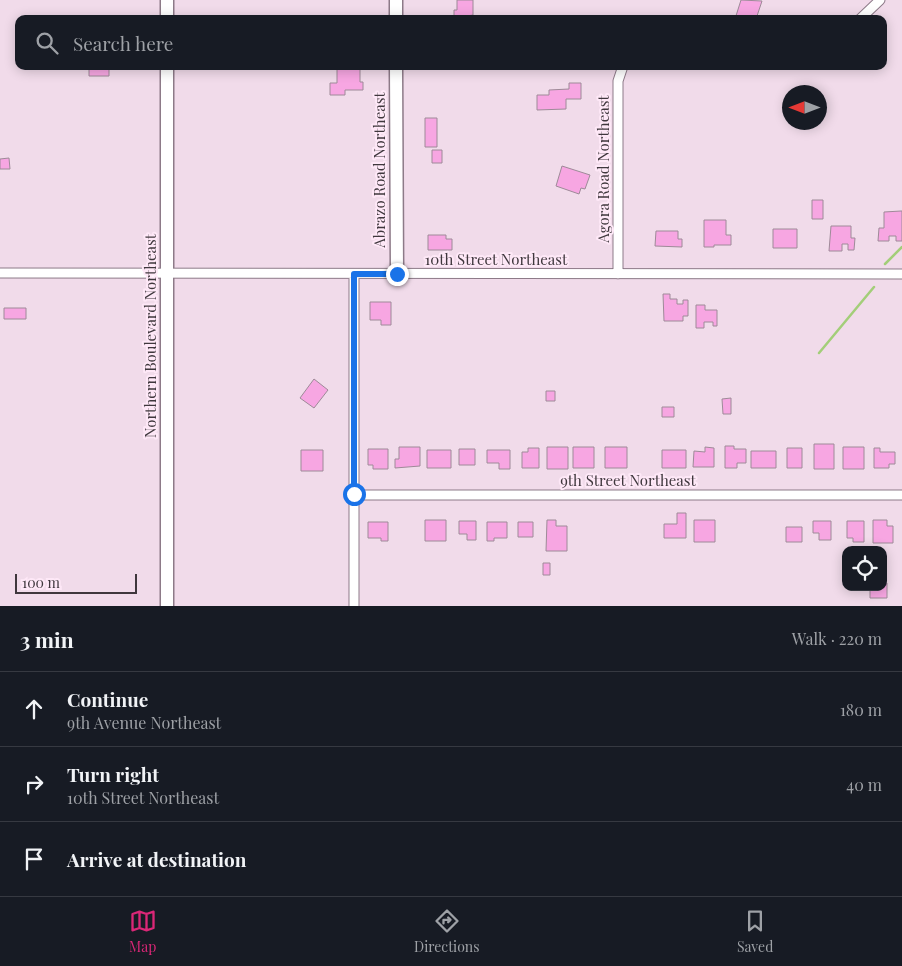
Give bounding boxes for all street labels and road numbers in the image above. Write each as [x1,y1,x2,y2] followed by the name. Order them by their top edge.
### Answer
[369,92,389,249] street label: Abrazo Road Northeast
[593,95,613,244] street label: Agora Road Northeast
[140,233,160,438] street label: Northern Boulevard Northeast
[425,249,568,269] street label: 10th Street Northeast
[560,470,697,490] street label: 9th Street Northeast

